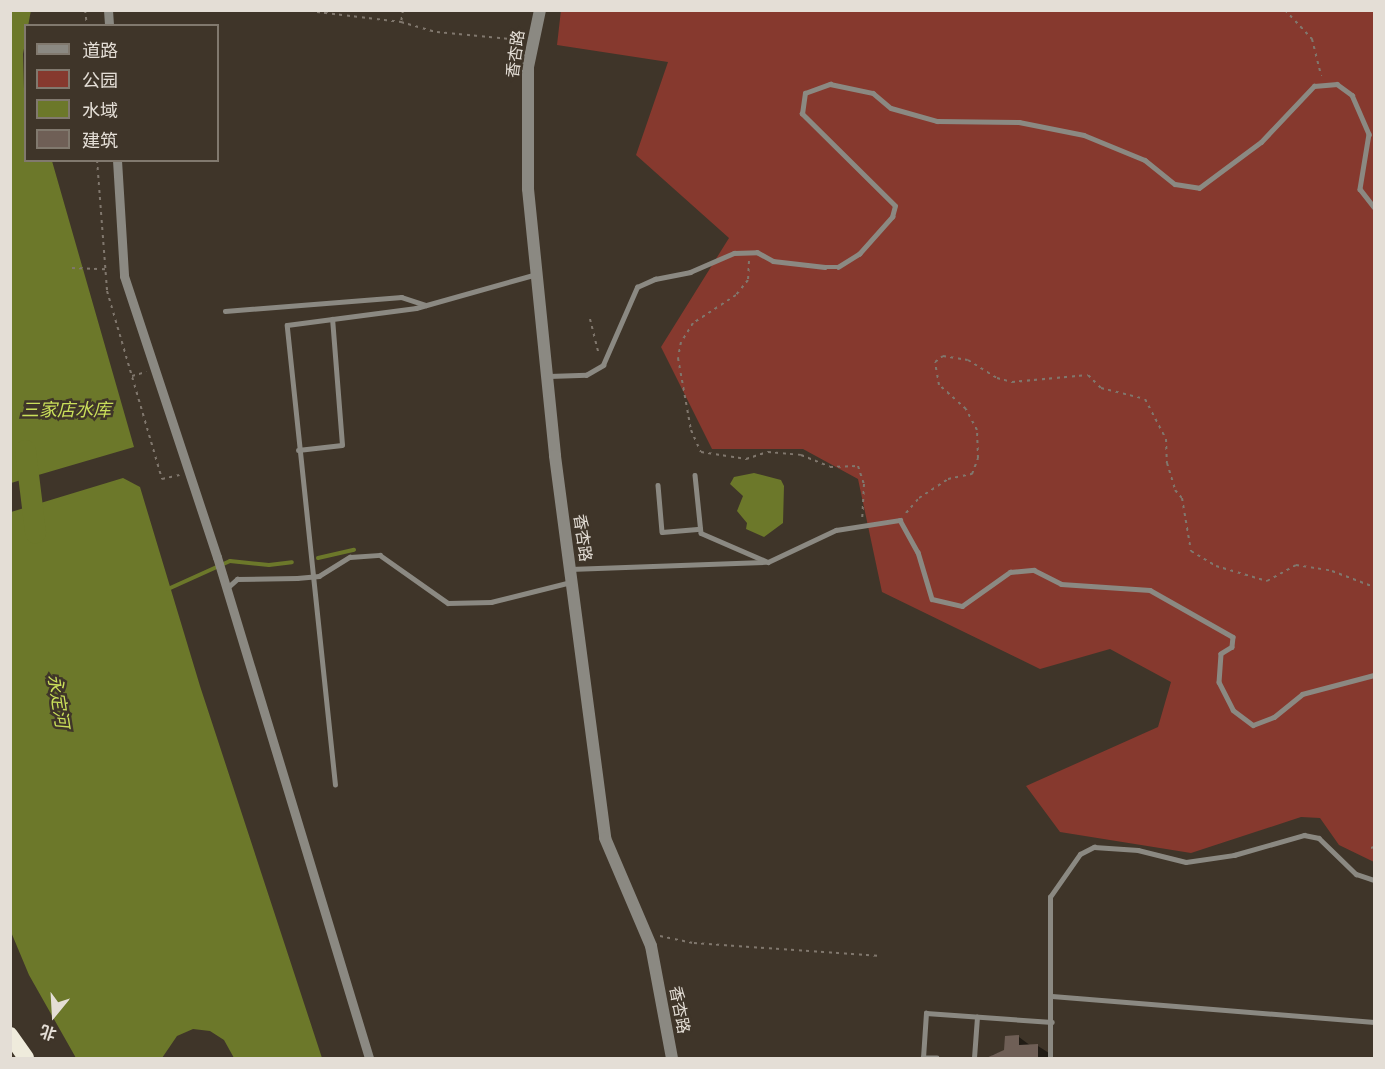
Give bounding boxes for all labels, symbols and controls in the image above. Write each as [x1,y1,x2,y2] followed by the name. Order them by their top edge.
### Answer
[24,24,219,162] legend
[503,29,529,79] street label: 香杏路
[82,40,118,62] text: 道路
[82,70,118,92] text: 公园
[82,100,118,122] text: 水域
[82,130,118,152] text: 建筑
[21,399,111,421] water label: 三家店水库
[569,513,595,563] street label: 香杏路
[43,673,73,729] water label: 永定河
[24,985,84,1045] north arrow
[665,985,693,1035] street label: 香杏路
[38,1021,59,1044] text: 北

